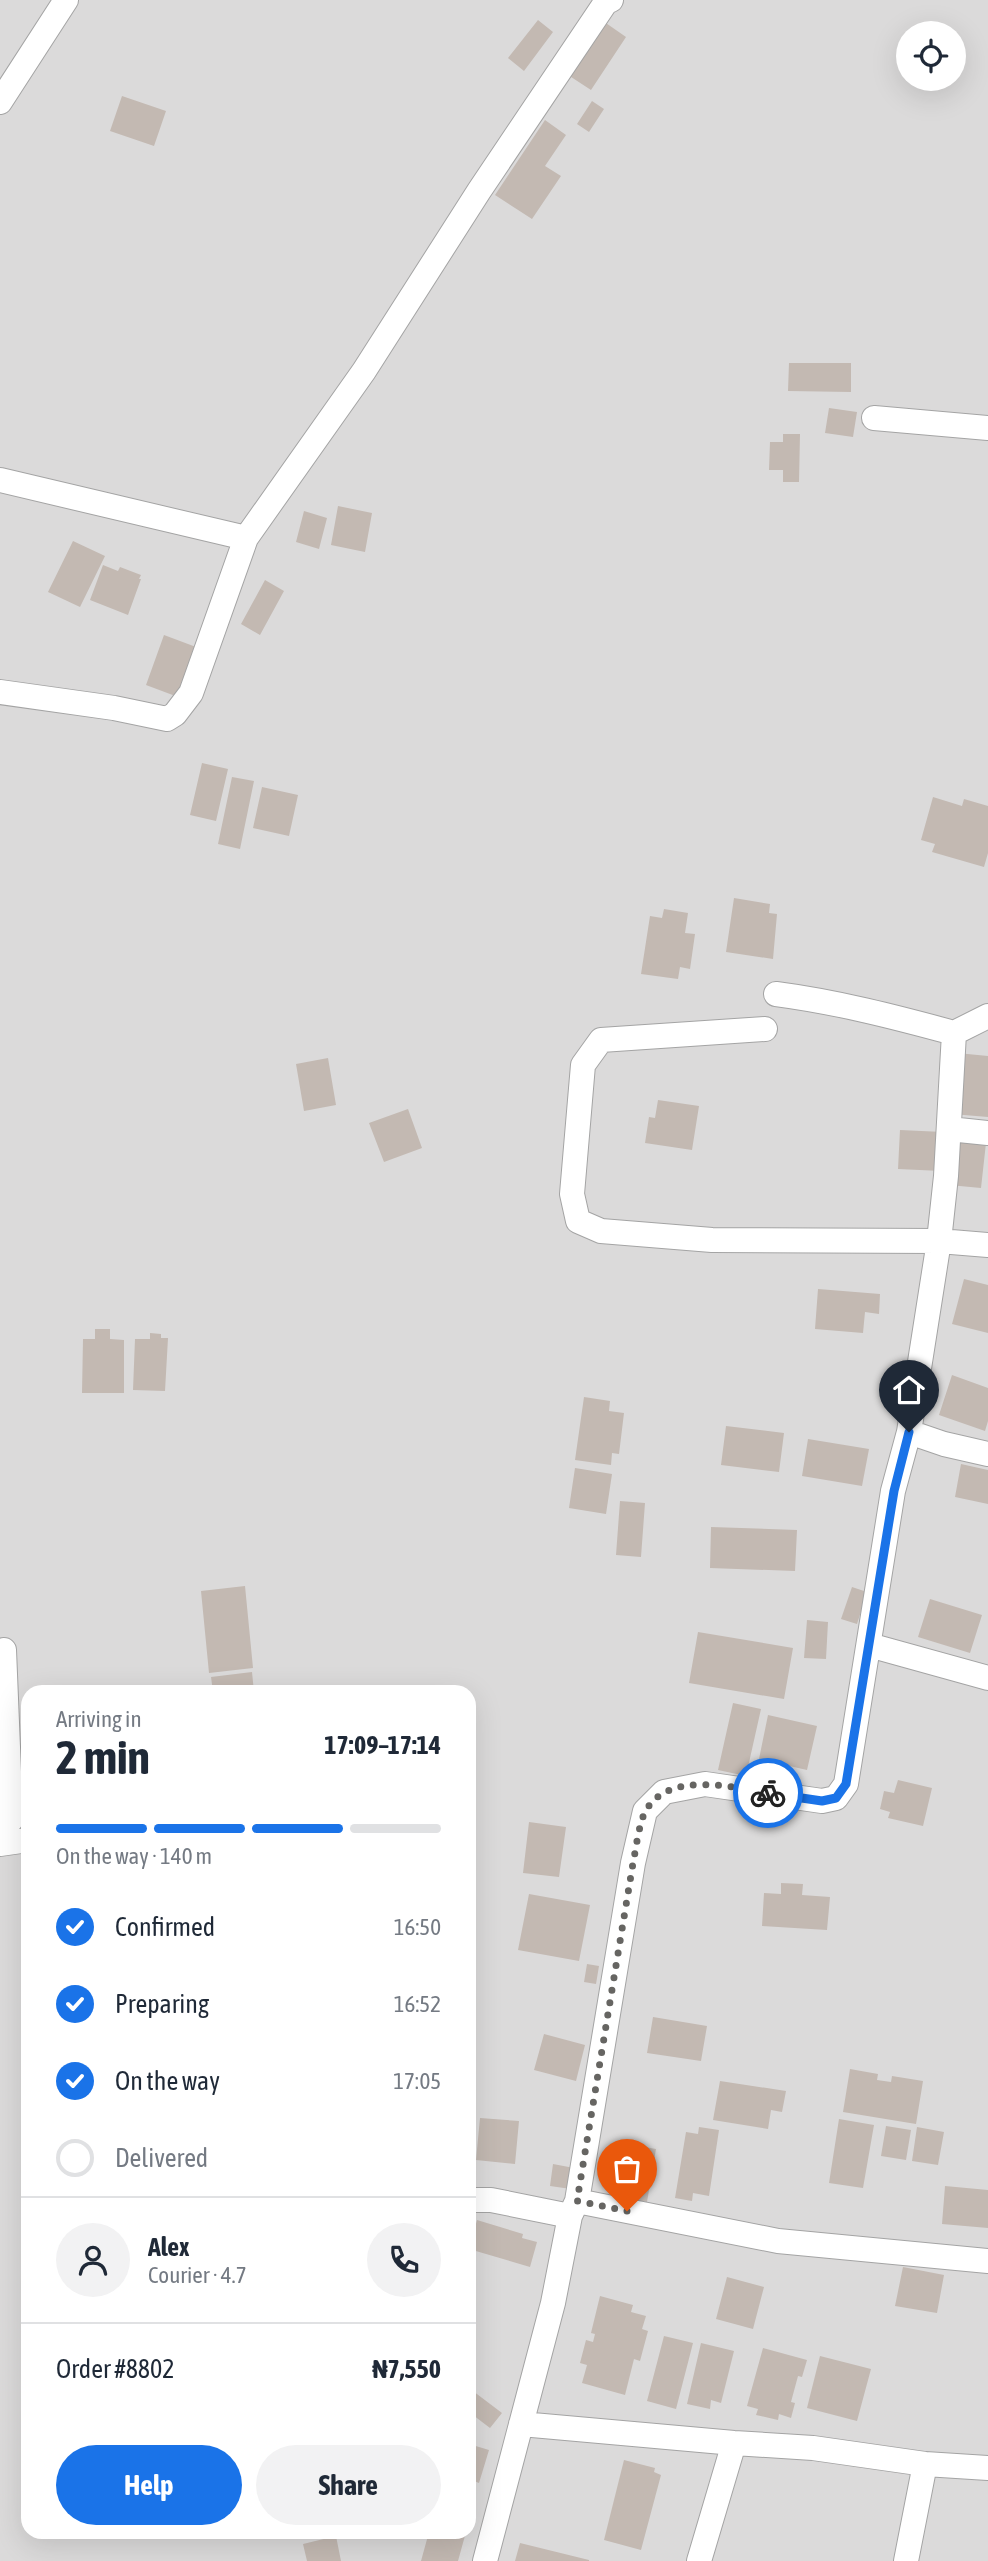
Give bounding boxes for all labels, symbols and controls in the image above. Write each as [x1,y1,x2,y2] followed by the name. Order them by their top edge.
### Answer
[896,21,966,91] map controls
[896,21,966,91] button: locate
[879,1360,939,1432] pin
[890,1371,928,1409] icon: home
[56,1706,142,1732] text: Arriving in
[324,1730,441,1760] text: 17:09–17:14
[56,1731,150,1784] text: 2 min
[733,1758,803,1828] courier
[749,1774,787,1812] icon: bike
[56,1843,212,1869] text: On the way · 140 m
[56,1908,94,1946] icon: check
[115,1912,215,1942] text: Confirmed
[394,1914,441,1940] text: 16:50
[56,1985,94,2023] icon: check
[115,1989,209,2019] text: Preparing
[394,1991,441,2017] text: 16:52
[56,2062,94,2100] icon: check
[115,2066,220,2096] text: On the way
[393,2068,441,2094] text: 17:05
[597,2139,657,2211] pin
[115,2143,208,2173] text: Delivered
[608,2150,646,2188] icon: bag
[56,2223,130,2297] button: person
[367,2223,441,2297] button: phone
[148,2232,189,2262] text: Alex
[148,2262,247,2288] text: Courier · 4.7
[56,2354,175,2384] text: Order #8802
[372,2354,441,2384] text: ₦7,550
[56,2445,242,2525] button: Help
[256,2445,441,2525] button: Share

